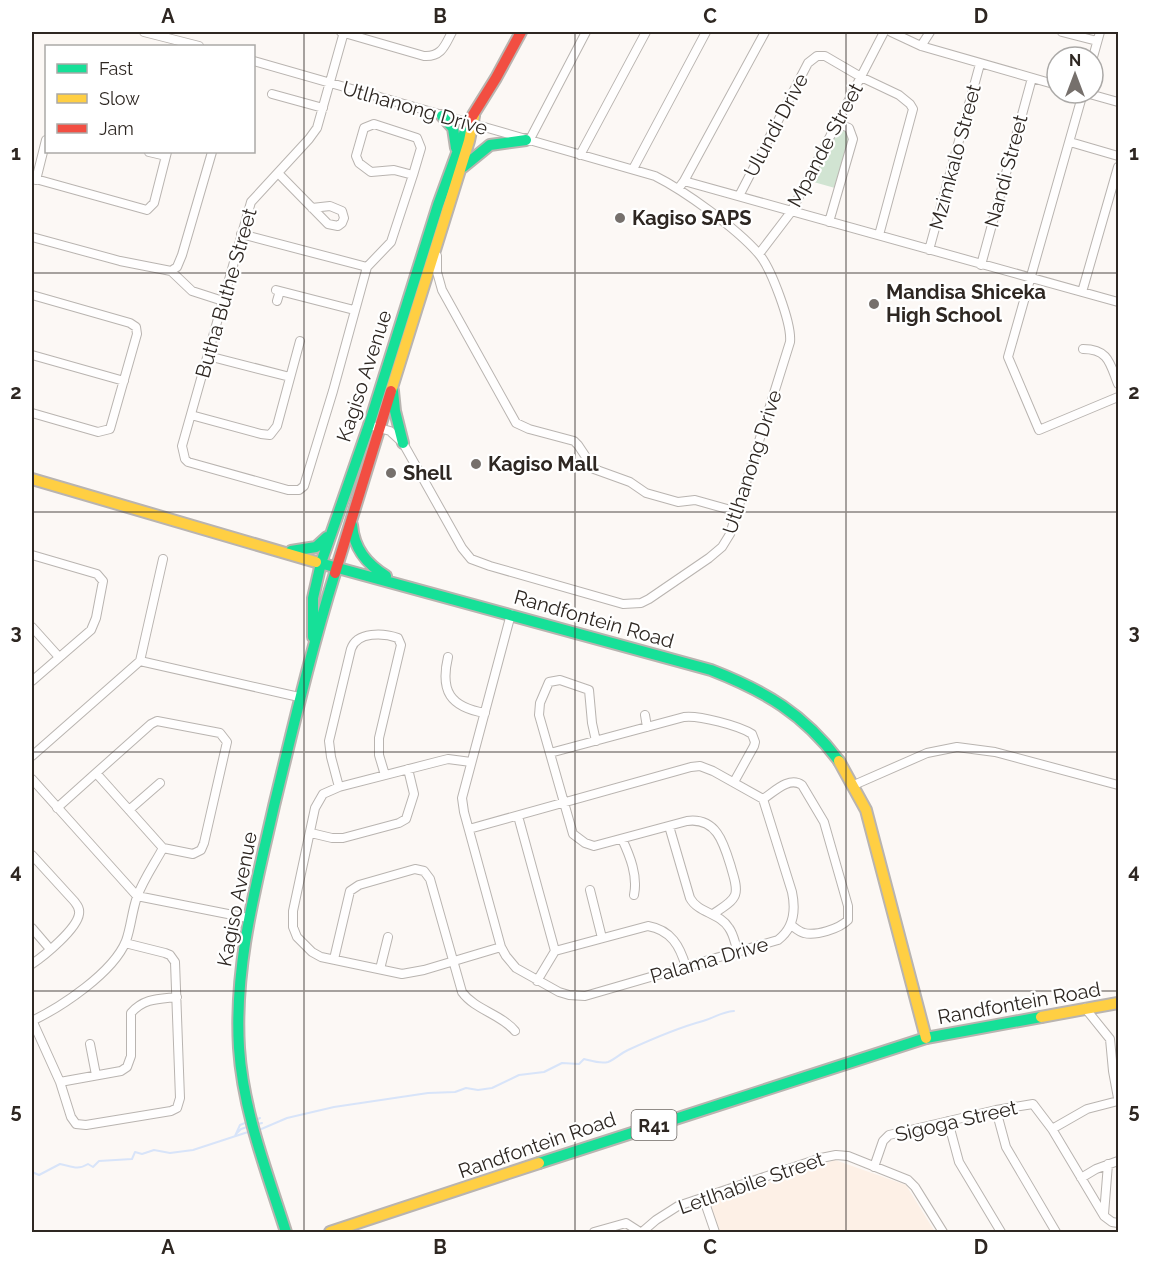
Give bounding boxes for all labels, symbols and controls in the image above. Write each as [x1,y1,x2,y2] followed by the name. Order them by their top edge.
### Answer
[161,4,175,28] text: A
[433,4,447,28] text: B
[703,4,717,28] text: C
[974,4,988,28] text: D
[45,45,255,153] legend
[1045,45,1105,105] north arrow
[1069,51,1081,70] text: N
[99,58,133,79] text: Fast
[739,69,813,181] street label: Ulundi Drive
[340,76,491,140] street label: Utlhanong Drive
[782,79,868,211] street label: Mpande Street
[924,81,986,232] street label: Mzimkalo Street
[99,88,140,109] text: Slow
[979,112,1033,230] street label: Nandi Street
[99,118,134,139] text: Jam
[11,141,21,165] text: 1
[1129,141,1139,165] text: 1
[190,205,262,381] street label: Butha Buthe Street
[632,206,751,230] place label: Kagiso SAPS
[613,211,627,225] marker: Kagiso SAPS
[886,280,1046,327] place label: Mandisa Shiceka High School
[867,297,881,311] marker: Mandisa Shiceka High School
[331,307,397,445] street label: Kagiso Avenue
[10,380,22,404] text: 2
[1128,380,1140,404] text: 2
[717,387,787,537] street label: Utlhanong Drive
[488,452,599,476] place label: Kagiso Mall
[469,457,483,471] marker: Kagiso Mall
[403,461,453,485] place label: Shell
[384,466,398,480] marker: Shell
[511,585,677,653] street label: Randfontein Road
[10,620,22,644] text: 3
[1128,620,1140,644] text: 3
[212,829,262,968] street label: Kagiso Avenue
[10,859,22,883] text: 4
[1128,859,1140,883] text: 4
[647,932,771,988] street label: Palama Drive
[936,977,1102,1029] street label: Randfontein Road
[893,1095,1020,1147] street label: Sigoga Street
[10,1099,22,1123] text: 5
[1128,1099,1140,1123] text: 5
[455,1107,619,1183] street label: Randfontein Road
[632,1110,676,1140] road number: R41
[675,1147,827,1219] street label: Letlhabile Street
[161,1235,175,1259] text: A
[433,1235,447,1259] text: B
[703,1235,717,1259] text: C
[974,1235,988,1259] text: D

